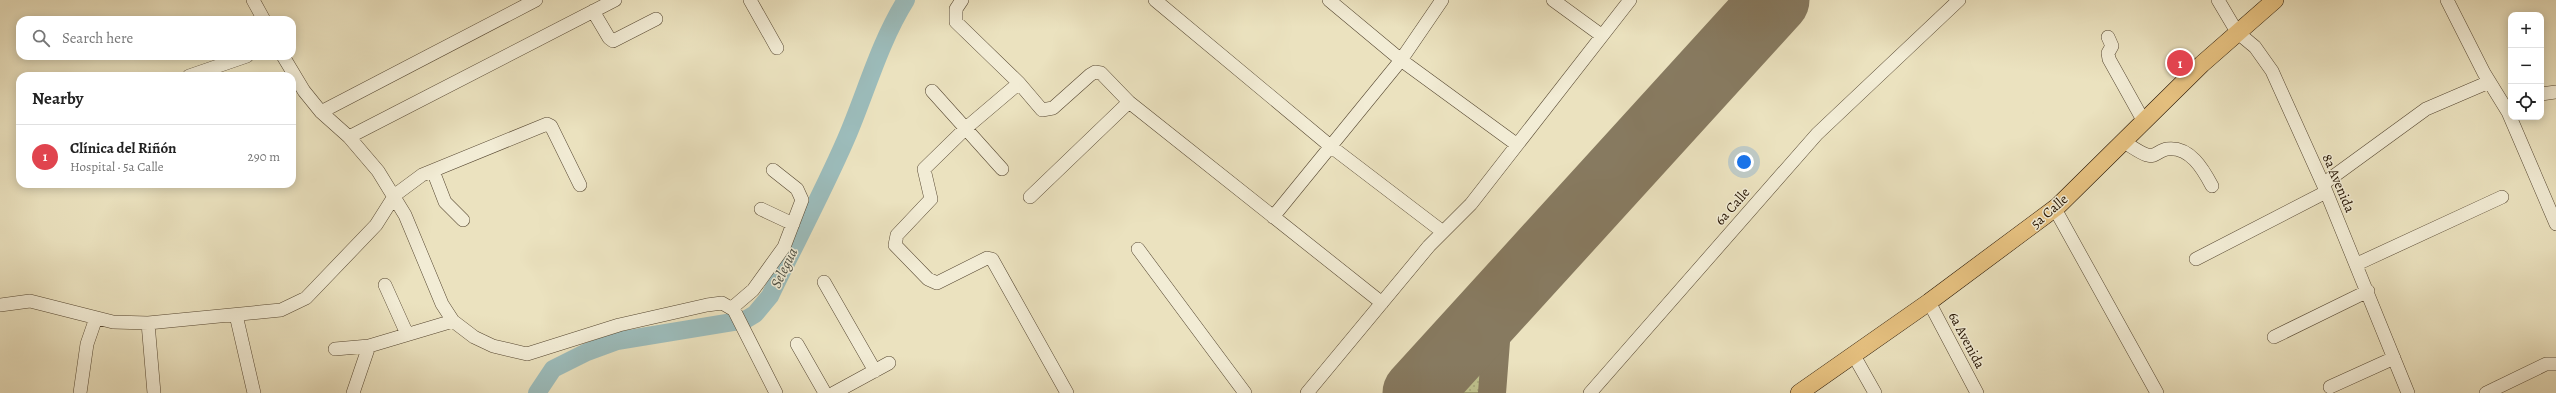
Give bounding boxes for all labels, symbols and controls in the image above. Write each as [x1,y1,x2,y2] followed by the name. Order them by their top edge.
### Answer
[2508,12,2544,120] map controls
[2508,12,2544,48] button: +
[16,16,296,60] search box
[30,27,52,49] icon: search
[62,28,133,48] text: Search here
[2167,48,2193,78] pin: 1
[2508,48,2544,84] button: −
[2508,84,2544,120] button: locate
[32,87,83,110] text: Nearby
[70,138,177,158] text: Clínica del Riñón
[43,148,47,165] text: 1
[248,148,280,165] text: 290 m
[2318,151,2360,216] street label: 8a Avenida
[1734,152,1754,172] your location
[70,158,164,175] text: Hospital · 5a Calle
[1711,183,1754,229] street label: 6a Calle
[2027,190,2072,233] street label: 5a Calle
[766,244,802,292] water label: Selegua
[1944,309,1990,372] street label: 6a Avenida

